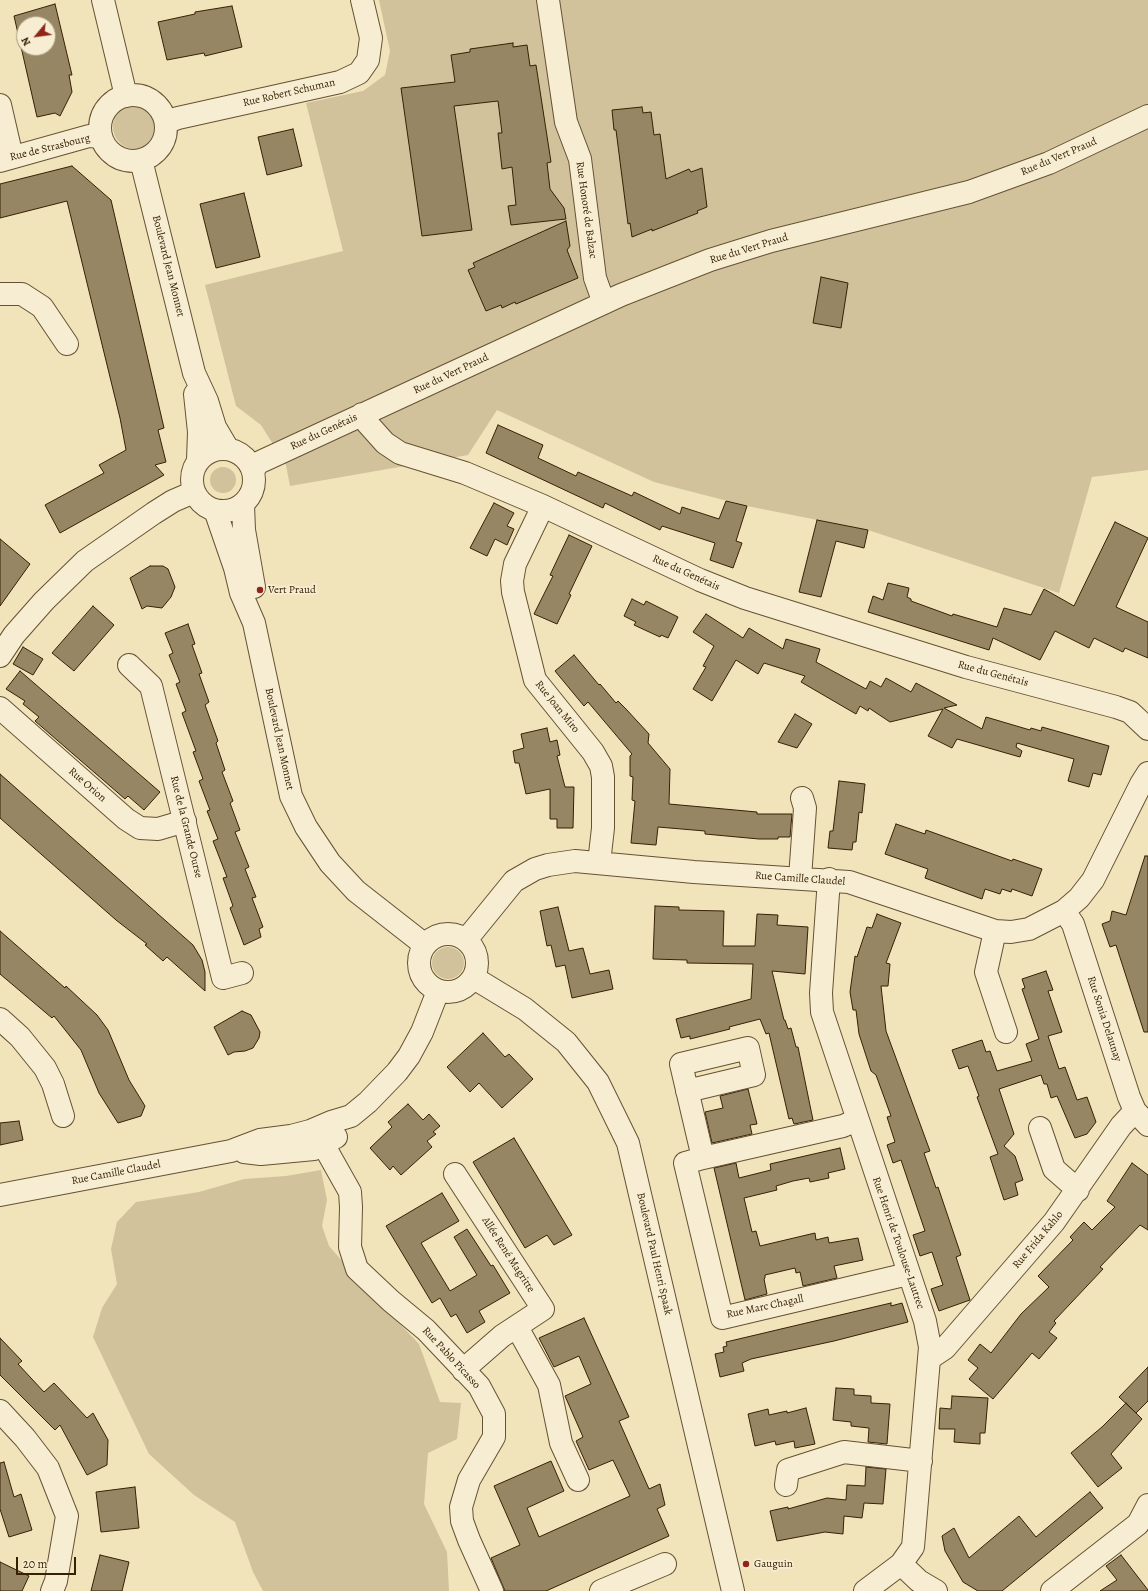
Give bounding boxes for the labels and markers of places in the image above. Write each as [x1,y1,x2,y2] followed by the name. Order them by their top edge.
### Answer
[268,583,316,597] place label: Vert Praud
[255,585,265,595] marker: Vert Praud
[754,1557,793,1571] place label: Gauguin
[741,1559,751,1569] marker: Gauguin

